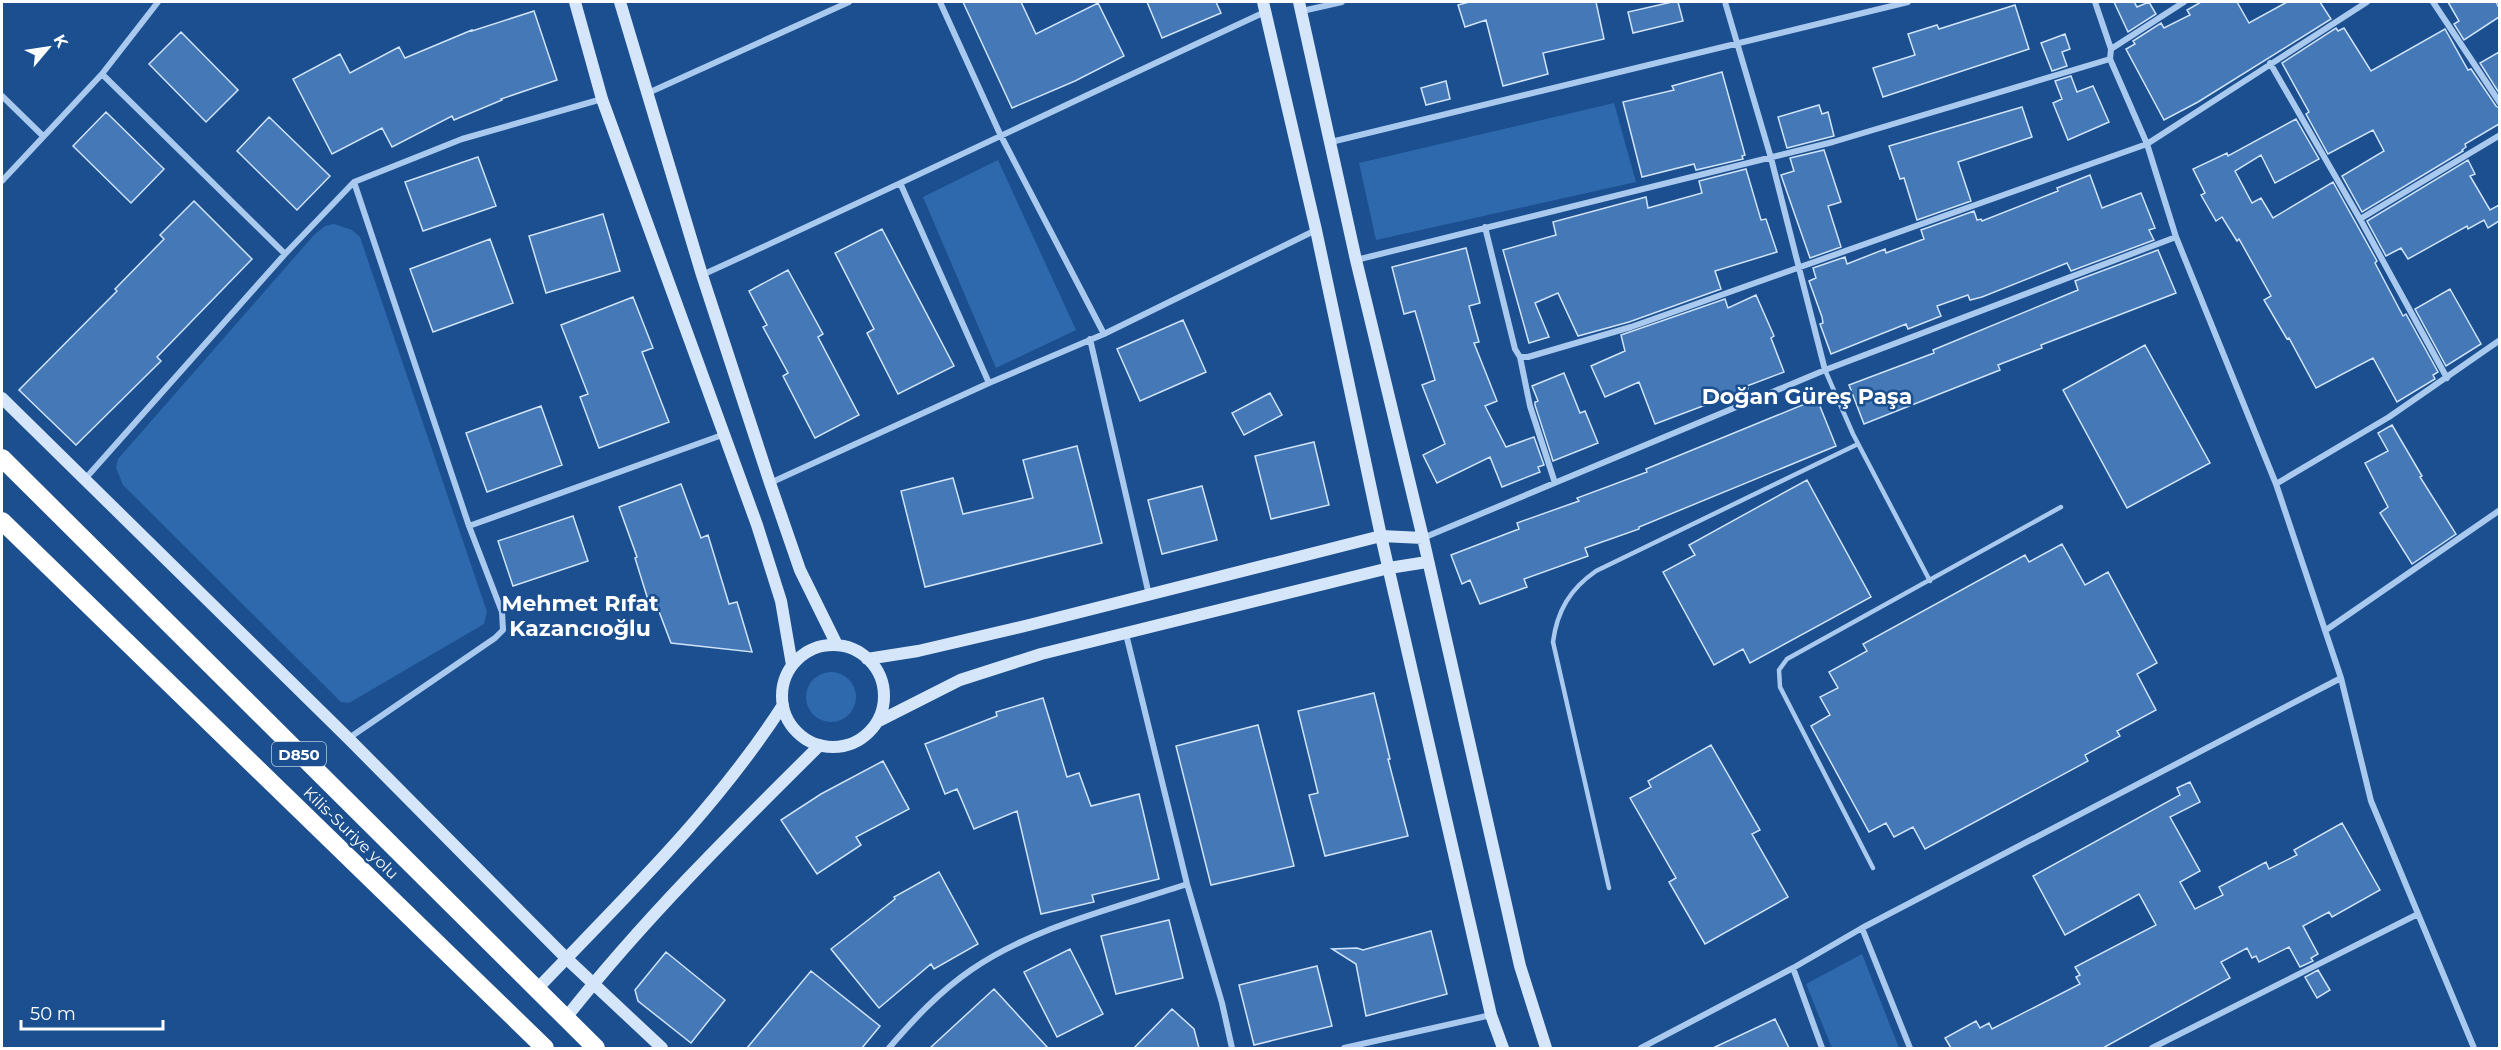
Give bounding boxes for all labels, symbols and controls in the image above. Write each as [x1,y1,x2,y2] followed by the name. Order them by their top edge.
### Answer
[18,18,78,78] north arrow
[50,31,72,52] text: K
[1702,383,1912,410] district label: Doğan Güreş Paşa
[501,590,659,642] district label: Mehmet Rıfat Kazancıoğlu
[272,742,326,766] road number: D850
[299,783,403,883] street label: Kilis-Suriye yolu
[21,993,164,1031] scale bar
[30,1003,76,1025] text: 50 m

